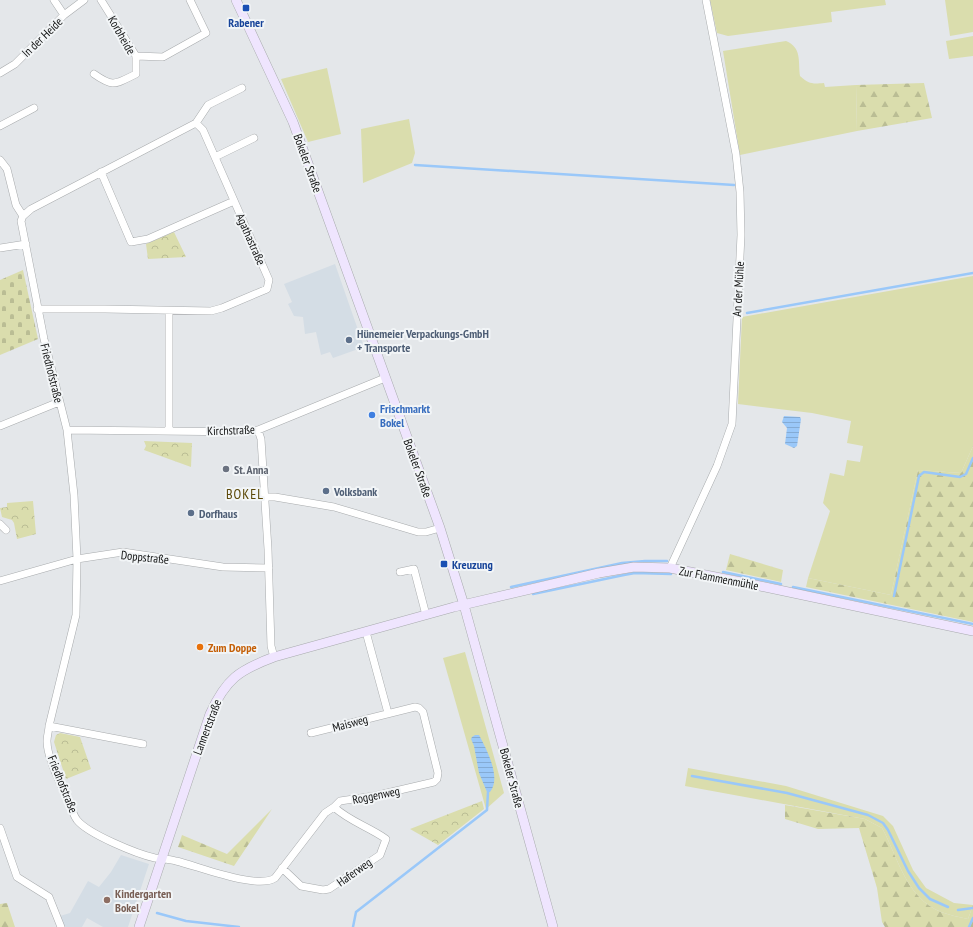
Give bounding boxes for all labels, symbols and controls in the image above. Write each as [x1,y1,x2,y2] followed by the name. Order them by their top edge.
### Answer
[241,3,251,13] marker: Rabener
[105,13,139,57] street label: Korbheide
[19,14,65,60] street label: In der Heide
[228,15,264,30] place label: Rabener
[290,132,326,194] street label: Bokeler Straße
[233,211,269,267] street label: Agathastraße
[729,261,747,317] street label: An der Mühle
[357,326,489,355] place label: Hünemeier Verpackungs-GmbH + Transporte
[344,335,354,345] marker: Hünemeier Verpackungs-GmbH + Transporte
[37,342,67,404] street label: Friedhofstraße
[380,401,430,430] place label: Frischmarkt Bokel
[367,410,377,420] marker: Frischmarkt Bokel
[207,422,255,438] street label: Kirchstraße
[400,437,436,499] street label: Bokeler Straße
[234,462,268,477] place label: St. Anna
[221,464,231,474] marker: St. Anna
[333,484,377,499] place label: Volksbank
[226,485,264,503] district label: BOKEL
[321,486,331,496] marker: Volksbank
[199,506,237,521] place label: Dorfhaus
[186,508,196,518] marker: Dorfhaus
[120,547,170,567] street label: Doppstraße
[452,557,493,572] place label: Kreuzung
[439,559,449,569] marker: Kreuzung
[678,563,760,593] street label: Zur Flammenmühle
[208,640,257,655] place label: Zum Doppe
[195,642,205,652] marker: Zum Doppe
[190,697,224,757] street label: Lannertstraße
[331,711,369,735] street label: Maisweg
[497,746,527,810] street label: Bokeler Straße
[45,753,81,815] street label: Friedhofstraße
[351,783,401,807] street label: Roggenweg
[334,855,374,889] street label: Haferweg
[115,886,171,915] place label: Kindergarten Bokel
[102,895,112,905] marker: Kindergarten Bokel

